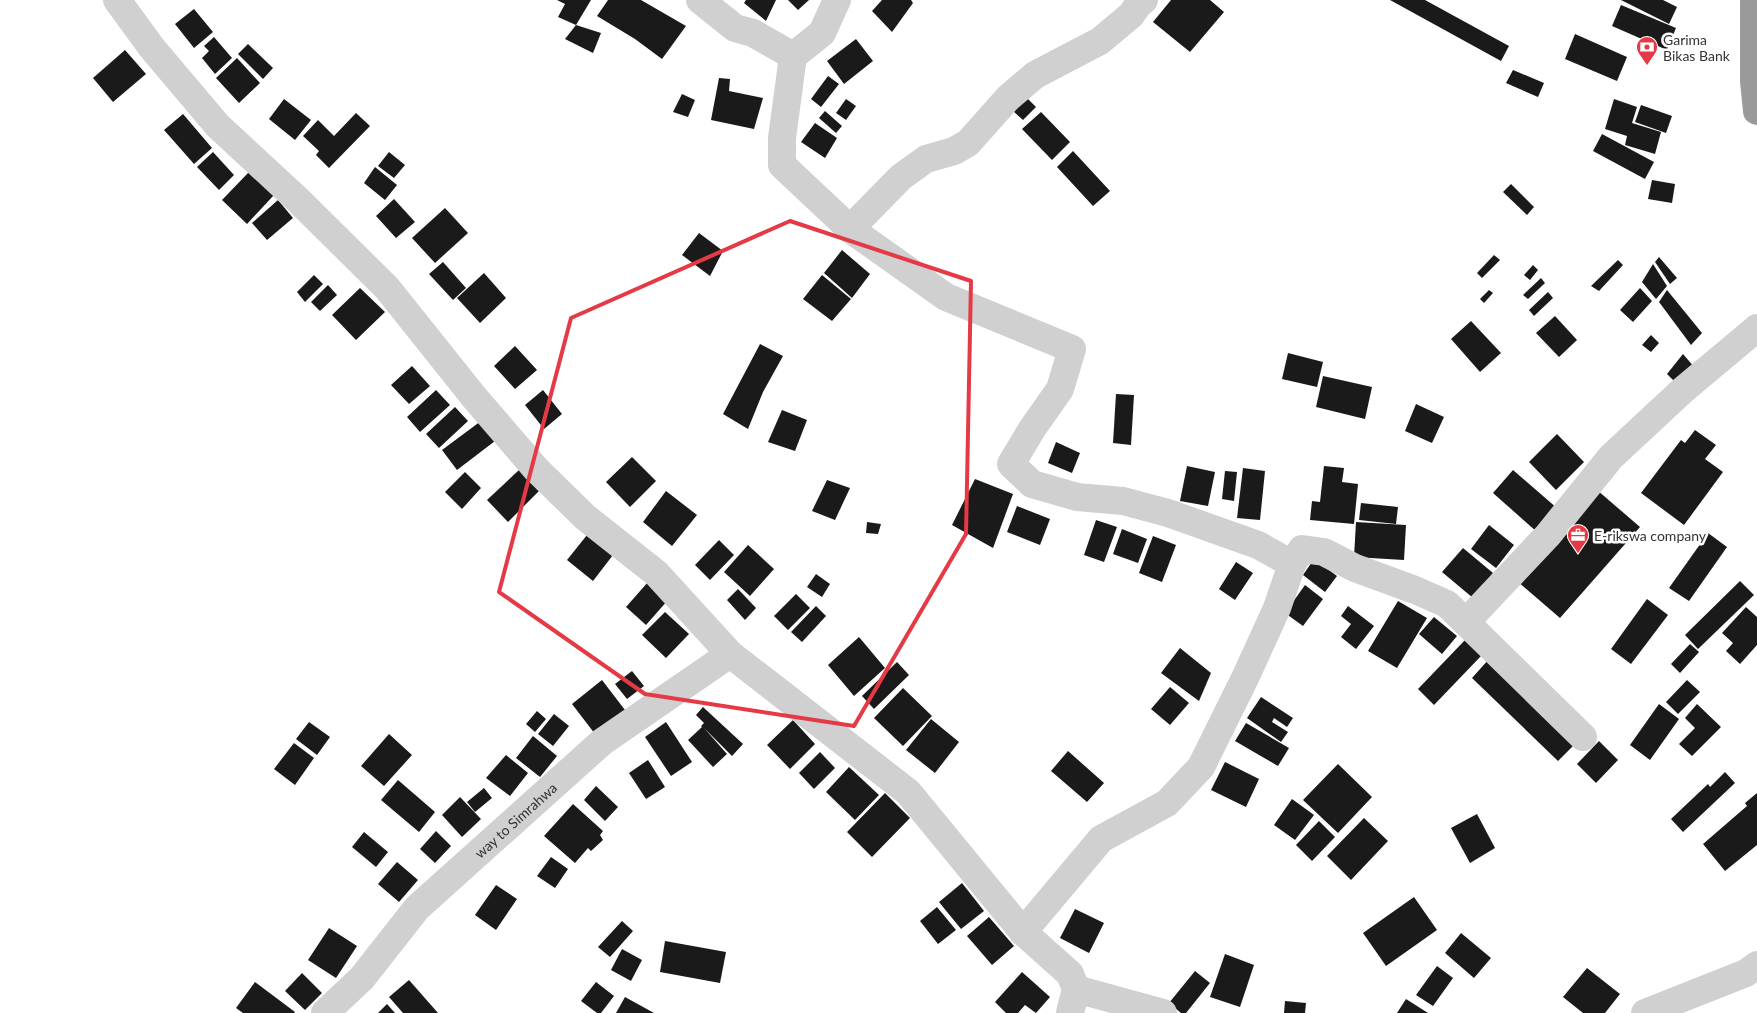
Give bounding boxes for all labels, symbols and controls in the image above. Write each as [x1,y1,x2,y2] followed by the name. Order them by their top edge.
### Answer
[1663,31,1731,64] place label: Garima Bikas Bank
[1635,35,1659,66] bank icon: Garima Bikas Bank
[1566,523,1590,554] office icon: E-rikswa company
[1594,527,1707,544] place label: E-rikswa company
[471,778,560,861] street label: way to Simrahwa

